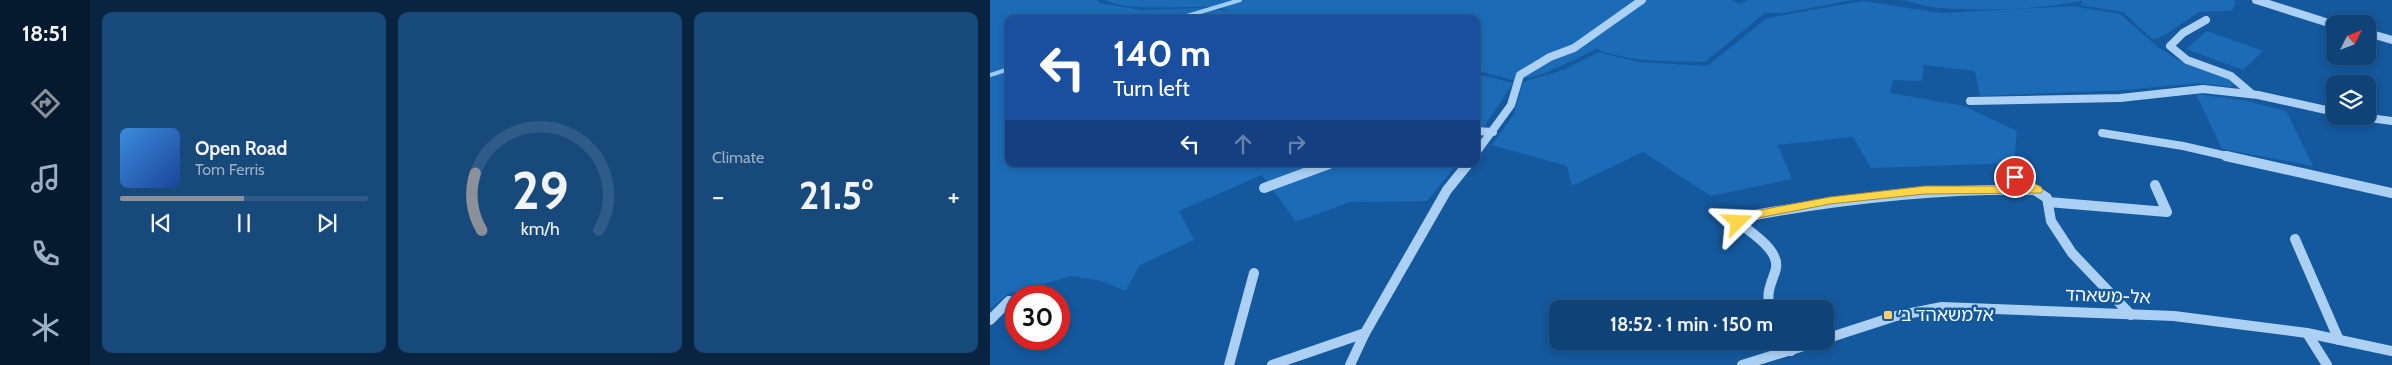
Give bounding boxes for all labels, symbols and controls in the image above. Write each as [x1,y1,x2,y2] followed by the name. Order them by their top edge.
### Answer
[2326,15,2376,65] north arrow
[2326,15,2376,125] map controls
[22,20,68,47] text: 18:51
[1113,32,1211,75] text: 140 m
[1030,35,1095,100] icon: left
[1113,75,1190,102] text: Turn left
[2326,75,2376,125] button: layers
[28,86,63,121] icon: directions
[1176,130,1204,158] icon: left
[1229,130,1257,158] icon: ahead
[1282,130,1310,158] icon: right
[195,137,287,160] text: Open Road
[712,148,764,167] text: Climate
[1994,156,2036,198] pin
[512,159,568,222] text: 29
[195,160,265,179] text: Tom Ferris
[28,161,63,196] icon: music
[2001,163,2029,191] icon: arrive
[799,172,873,219] text: 21.5°
[712,179,724,213] text: −
[948,179,960,213] text: +
[1711,195,1763,247] position arrow
[147,209,175,237] icon: previous
[230,209,258,237] icon: pause
[313,209,341,237] icon: next
[520,218,560,239] text: km/h
[28,236,63,271] icon: phone
[2065,284,2151,308] street label: אל-משאהד
[1005,285,1070,350] speed limit sign: 30
[1898,304,1994,326] place label: אלמשאהד ב׳
[1882,309,1894,321] marker: אלמשאהד ב׳
[28,310,63,345] icon: climate
[1610,313,1773,336] text: 18:52 · 1 min · 150 m

